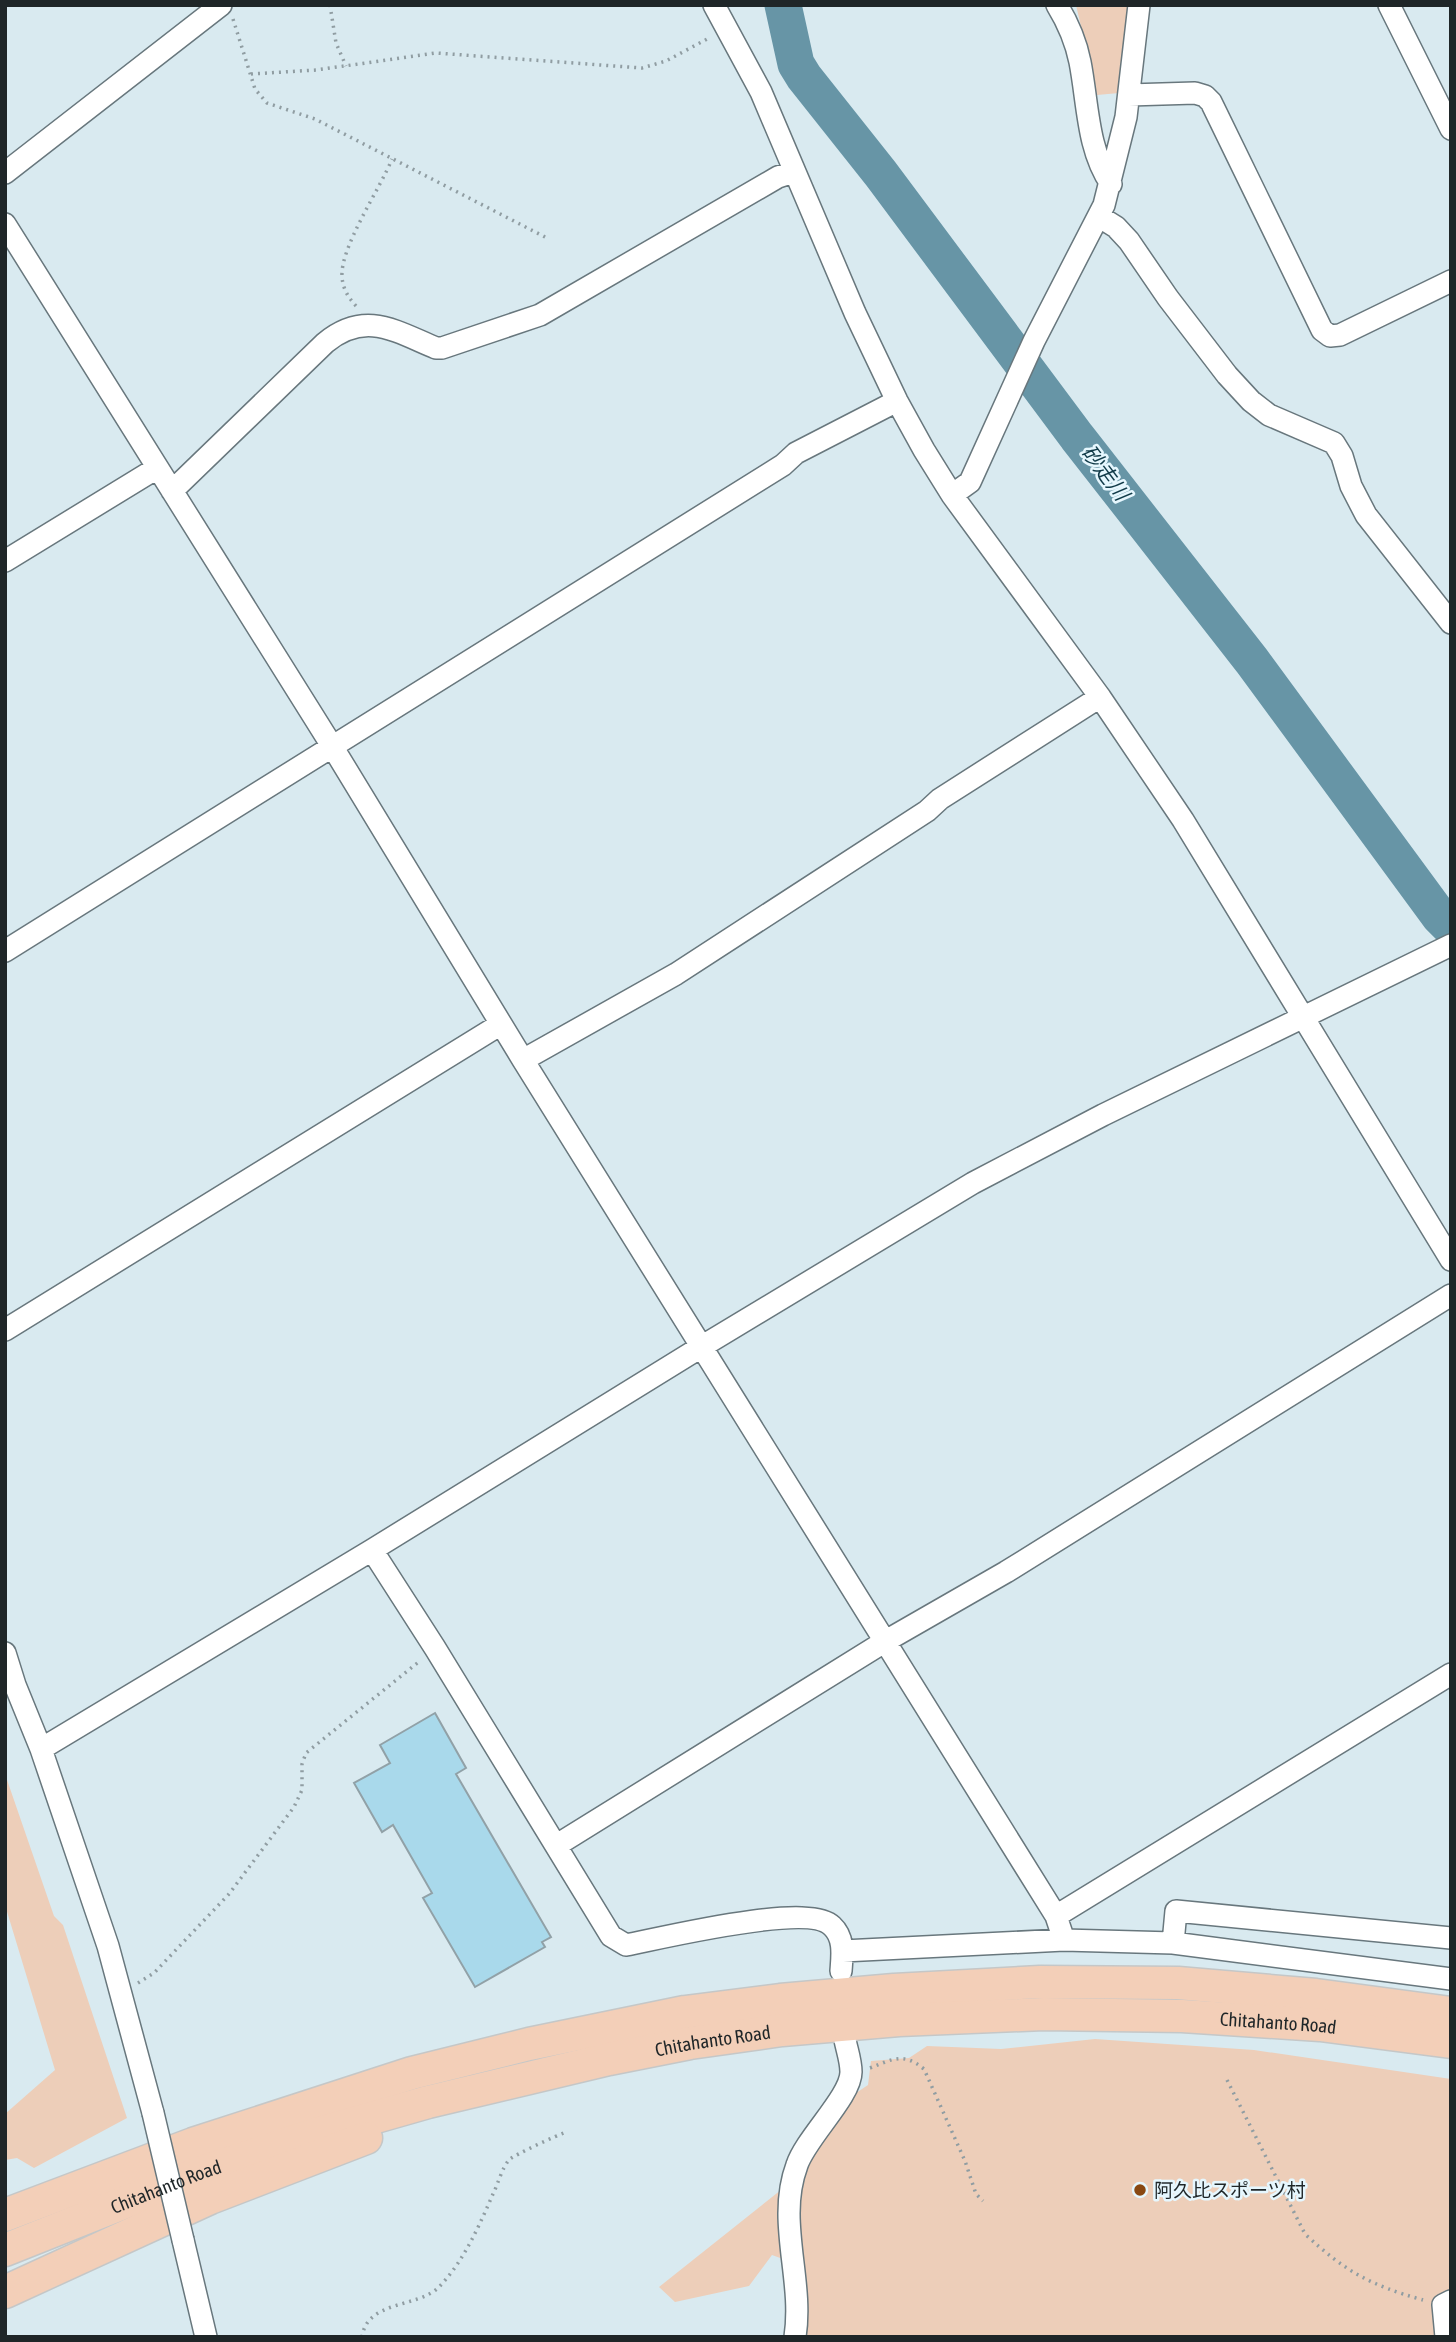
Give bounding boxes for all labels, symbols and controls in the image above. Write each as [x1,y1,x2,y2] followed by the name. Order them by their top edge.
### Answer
[1077,440,1136,506] water label: 砂走川
[1219,2007,1338,2038] street label: Chitahanto Road
[653,2021,772,2061] street label: Chitahanto Road
[107,2155,224,2218] street label: Chitahanto Road
[1154,2179,1306,2201] place label: 阿久比スポーツ村
[1132,2182,1148,2198] marker: 阿久比スポーツ村

